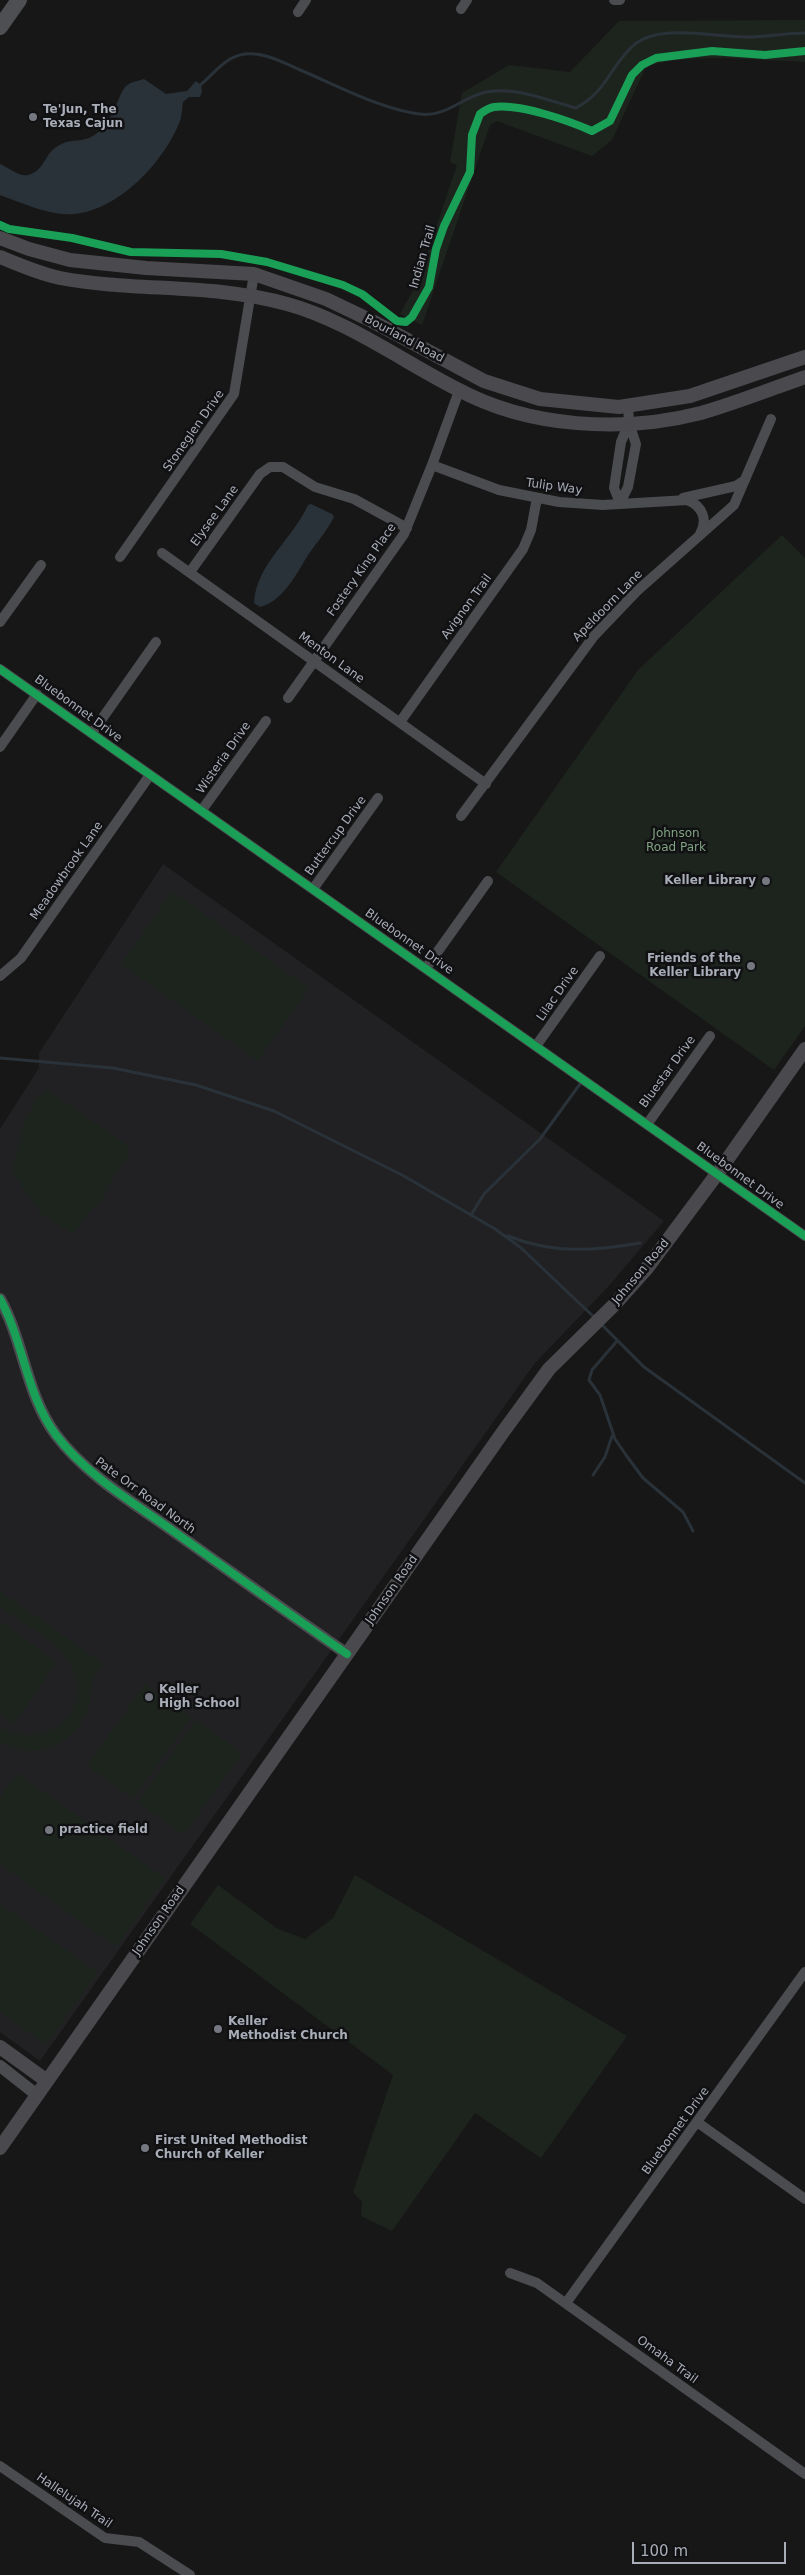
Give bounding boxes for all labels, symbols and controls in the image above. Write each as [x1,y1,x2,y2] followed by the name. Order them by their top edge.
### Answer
[43,103,123,131] place label: Te'Jun, The Texas Cajun
[27,111,39,123] marker: Te'Jun, The Texas Cajun
[407,224,439,290] street label: Indian Trail
[362,312,446,366] street label: Bourland Road
[160,387,228,475] street label: Stoneglen Drive
[525,476,583,498] street label: Tulip Way
[188,483,242,549] street label: Elysee Lane
[325,521,399,619] street label: Fostery King Place
[570,567,646,645] street label: Apeldoorn Lane
[439,572,495,642] street label: Avignon Trail
[295,629,367,687] street label: Menton Lane
[31,672,125,746] street label: Bluebonnet Drive
[194,719,254,797] street label: Wisteria Drive
[302,793,370,879] street label: Buttercup Drive
[28,819,106,923] street label: Meadowbrook Lane
[646,827,706,855] park label: Johnson Road Park
[664,874,756,888] place label: Keller Library
[760,875,772,887] marker: Keller Library
[362,906,456,978] street label: Bluebonnet Drive
[647,952,741,980] place label: Friends of the Keller Library
[745,960,757,972] marker: Friends of the Keller Library
[534,964,582,1024] street label: Lilac Drive
[637,1033,699,1111] street label: Bluestar Drive
[693,1139,787,1213] street label: Bluebonnet Drive
[609,1236,673,1308] street label: Johnson Road
[92,1455,198,1537] street label: Pate Orr Road North
[363,1553,421,1627] street label: Johnson Road
[159,1683,239,1711] place label: Keller High School
[143,1691,155,1703] marker: Keller High School
[59,1823,148,1837] place label: practice field
[43,1824,55,1836] marker: practice field
[130,1884,188,1958] street label: Johnson Road
[228,2015,348,2043] place label: Keller Methodist Church
[212,2023,224,2035] marker: Keller Methodist Church
[639,2084,713,2178] street label: Bluebonnet Drive
[155,2134,308,2162] place label: First United Methodist Church of Keller
[139,2142,151,2154] marker: First United Methodist Church of Keller
[634,2333,700,2387] street label: Omaha Trail
[33,2470,115,2532] street label: Hallelujah Trail
[635,2532,789,2564] scale bar
[640,2542,688,2560] text: 100 m

